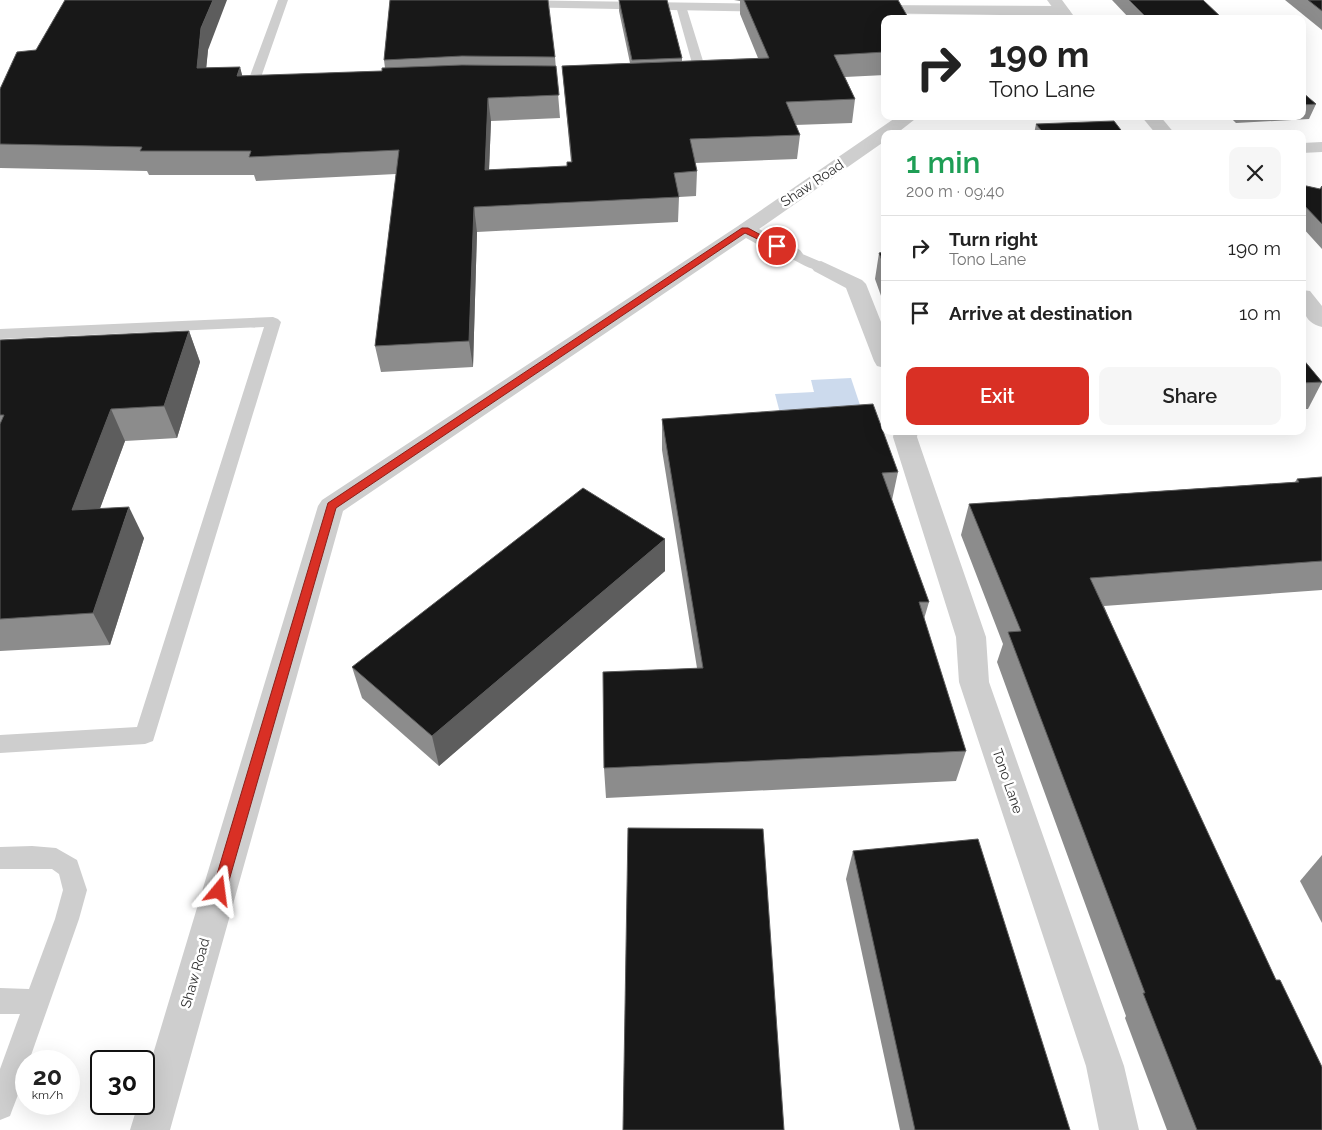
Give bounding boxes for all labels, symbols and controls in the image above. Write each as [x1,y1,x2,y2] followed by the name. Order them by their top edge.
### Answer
[989,34,1089,75] text: 190 m
[906,35,971,100] icon: right
[989,76,1095,102] text: Tono Lane
[906,145,981,180] text: 1 min
[1229,147,1281,199] button: close
[778,156,846,210] street label: Shaw Road
[906,182,1005,201] text: 200 m · 09:40
[756,225,798,267] pin
[949,228,1038,250] text: Turn right
[763,232,791,260] icon: arrive
[906,234,934,262] icon: right
[1228,237,1281,259] text: 190 m
[949,250,1026,269] text: Tono Lane
[906,299,934,327] icon: arrive
[949,302,1133,324] text: Arrive at destination
[1239,302,1281,324] text: 10 m
[906,367,1089,425] button: Exit
[1099,367,1281,425] button: Share
[989,746,1027,816] street label: Tono Lane
[192,864,244,916] position arrow
[177,936,213,1010] street label: Shaw Road
[90,1050,155,1115] speed limit sign: 30
[33,1061,62,1091] text: 20
[32,1088,63,1102] text: km/h

